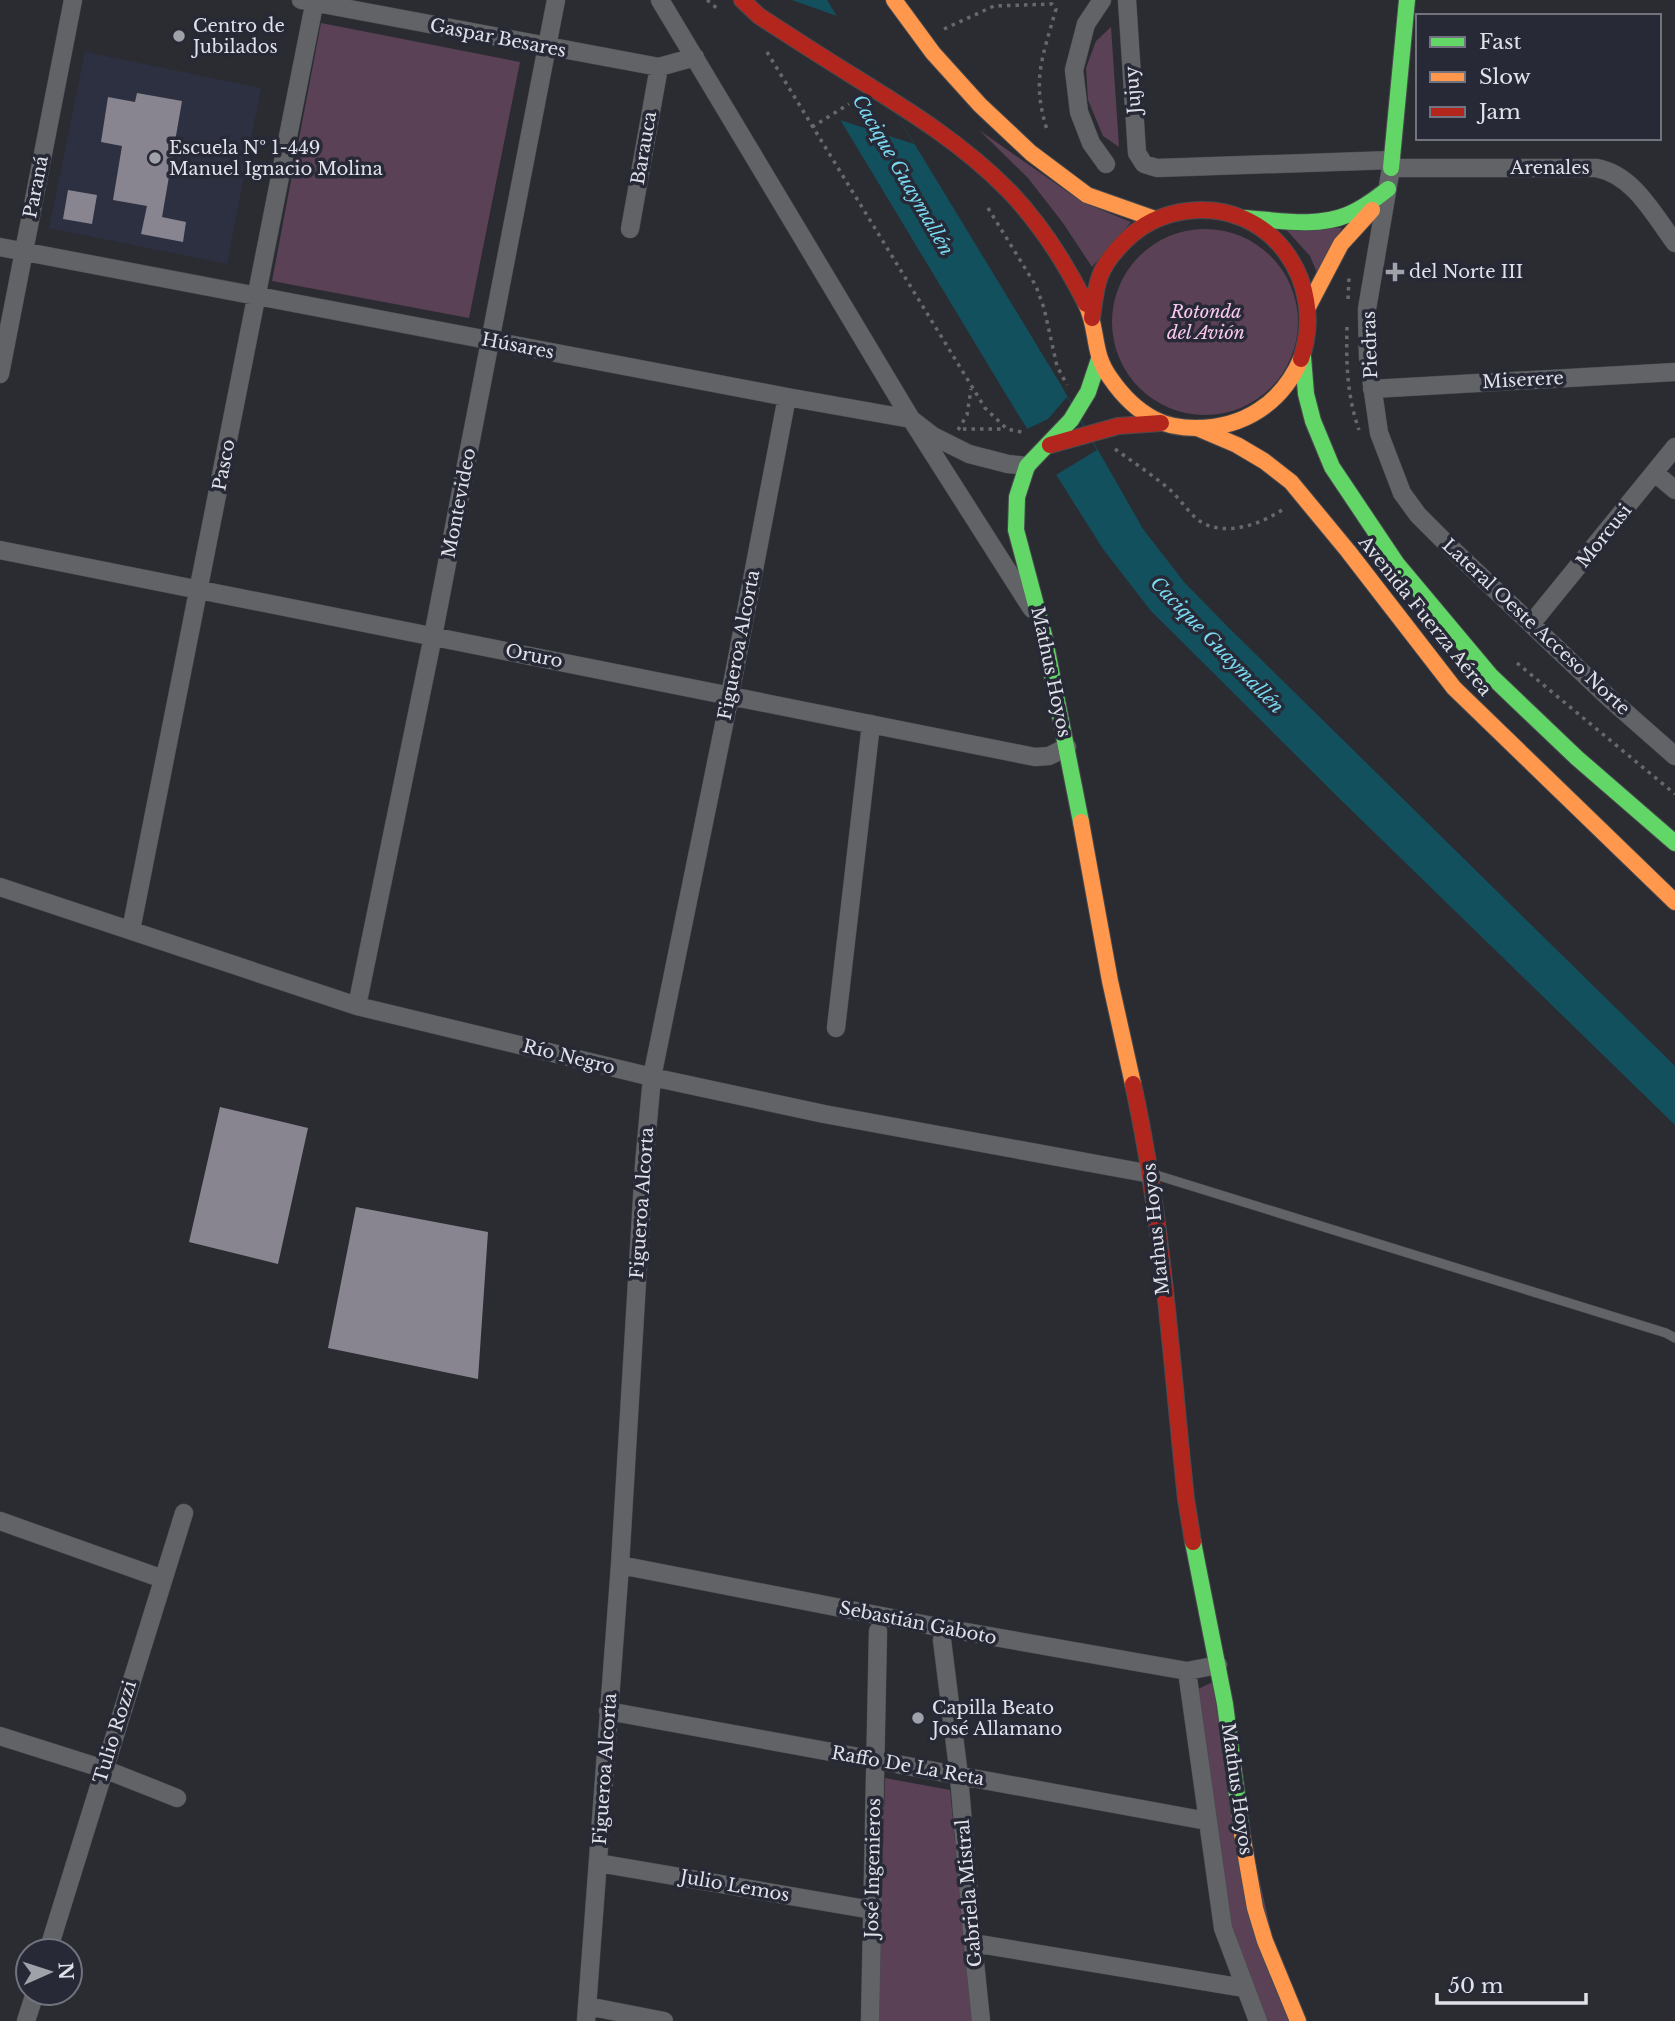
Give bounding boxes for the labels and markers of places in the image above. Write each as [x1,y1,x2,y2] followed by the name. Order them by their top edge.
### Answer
[191,15,285,58] place label: Centro de Jubilados
[171,28,187,44] marker: Centro de Jubilados
[169,137,383,180] place label: Escuela Nº 1-449 Manuel Ignacio Molina
[147,150,163,166] marker: Escuela Nº 1-449 Manuel Ignacio Molina
[1409,261,1523,283] place label: del Norte III
[1387,264,1403,280] marker: del Norte III
[930,1697,1062,1740] place label: Capilla Beato José Allamano
[910,1710,926,1726] marker: Capilla Beato José Allamano

